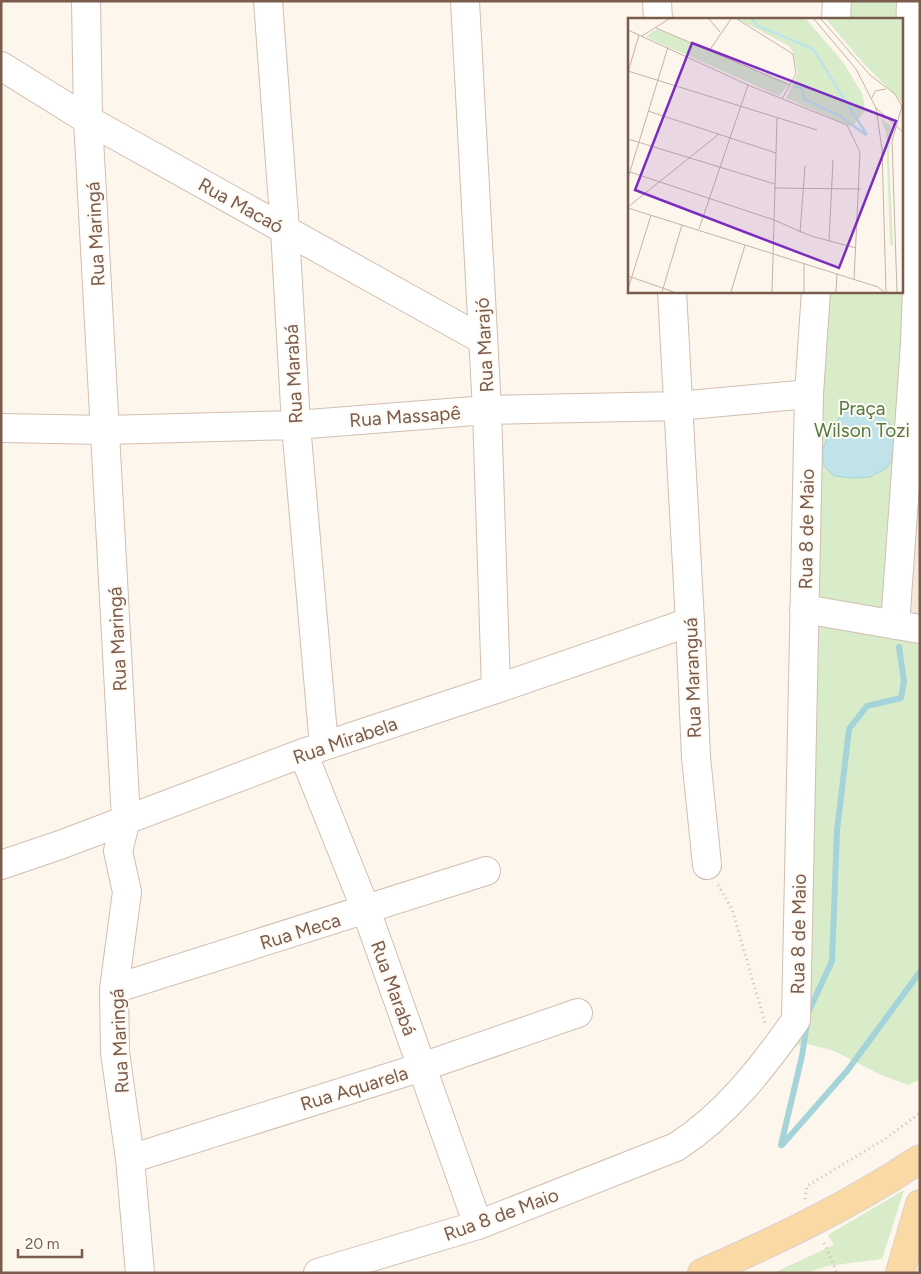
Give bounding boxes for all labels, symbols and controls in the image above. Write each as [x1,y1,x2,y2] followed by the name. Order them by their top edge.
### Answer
[628,18,904,292] inset map
[194,173,287,238] street label: Rua Macaó
[81,181,110,287] street label: Rua Maringá
[471,297,498,393] street label: Rua Marajó
[279,324,308,424] street label: Rua Marabá
[814,397,910,442] park label: Praça Wilson Tozi
[349,401,462,432] street label: Rua Massapê
[794,468,819,590] street label: Rua 8 de Maio
[103,586,132,692] street label: Rua Maringá
[679,617,706,739] street label: Rua Maranguá
[290,712,400,769] street label: Rua Mirabela
[786,873,811,995] street label: Rua 8 de Maio
[257,908,343,955] street label: Rua Meca
[366,937,421,1039] street label: Rua Marabá
[105,988,134,1094] street label: Rua Maringá
[297,1061,411,1116] street label: Rua Aquarela
[441,1183,562,1246] street label: Rua 8 de Maio
[18,1226,81,1258] scale bar
[25,1235,59,1253] text: 20 m

